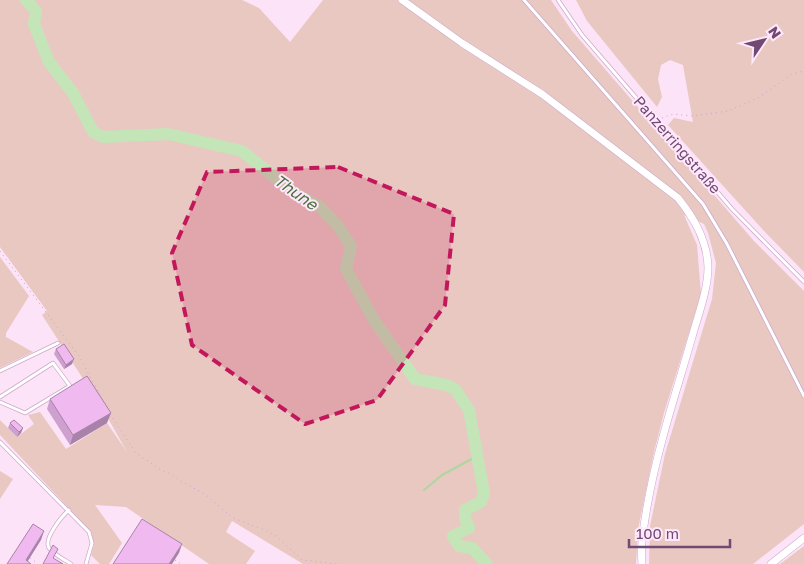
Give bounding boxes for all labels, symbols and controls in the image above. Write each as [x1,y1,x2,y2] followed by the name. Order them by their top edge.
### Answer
[739,15,789,65] north arrow
[765,23,785,41] text: N
[630,92,725,197] street label: Panzerringstraße
[270,170,323,215] water label: Thune
[629,516,730,548] scale bar
[636,524,679,542] text: 100 m

